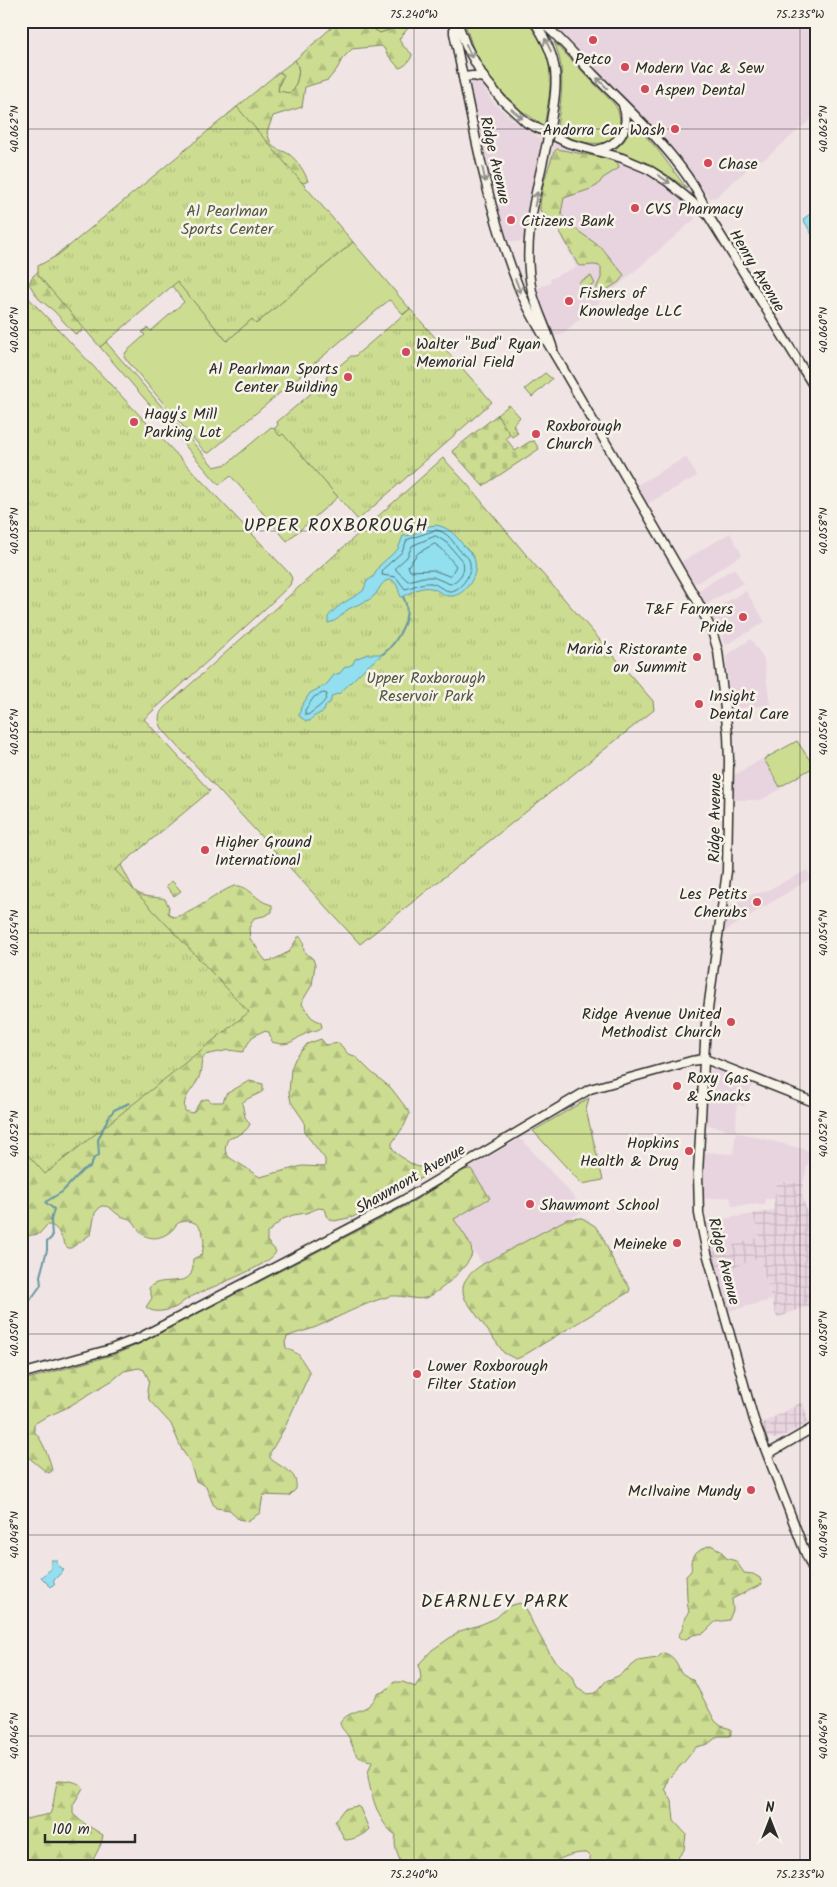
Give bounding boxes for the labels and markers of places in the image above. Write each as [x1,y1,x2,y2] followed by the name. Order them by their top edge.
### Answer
[587,34,599,46] marker: Petco
[575,47,611,72] place label: Petco
[635,56,764,81] place label: Modern Vac & Sew
[619,61,631,73] marker: Modern Vac & Sew
[655,78,745,103] place label: Aspen Dental
[639,83,651,95] marker: Aspen Dental
[543,118,665,143] place label: Andorra Car Wash
[669,123,681,135] marker: Andorra Car Wash
[718,152,758,177] place label: Chase
[702,157,714,169] marker: Chase
[645,197,743,222] place label: CVS Pharmacy
[629,202,641,214] marker: CVS Pharmacy
[521,209,615,234] place label: Citizens Bank
[505,214,517,226] marker: Citizens Bank
[579,281,682,324] place label: Fishers of Knowledge LLC
[563,295,575,307] marker: Fishers of Knowledge LLC
[416,332,541,375] place label: Walter "Bud" Ryan Memorial Field
[400,346,412,358] marker: Walter "Bud" Ryan Memorial Field
[208,357,338,400] place label: Al Pearlman Sports Center Building
[342,371,354,383] marker: Al Pearlman Sports Center Building
[144,402,222,445] place label: Hagy's Mill Parking Lot
[546,414,622,457] place label: Roxborough Church
[128,416,140,428] marker: Hagy's Mill Parking Lot
[530,428,542,440] marker: Roxborough Church
[645,597,733,640] place label: T&F Farmers Pride
[737,611,749,623] marker: T&F Farmers Pride
[567,637,688,680] place label: Maria's Ristorante on Summit
[691,651,703,663] marker: Maria's Ristorante on Summit
[709,684,789,727] place label: Insight Dental Care
[693,698,705,710] marker: Insight Dental Care
[215,830,312,873] place label: Higher Ground International
[199,844,211,856] marker: Higher Ground International
[679,882,747,925] place label: Les Petits Cherubs
[751,896,763,908] marker: Les Petits Cherubs
[582,1002,722,1045] place label: Ridge Avenue United Methodist Church
[725,1016,737,1028] marker: Ridge Avenue United Methodist Church
[687,1066,751,1109] place label: Roxy Gas & Snacks
[671,1080,683,1092] marker: Roxy Gas & Snacks
[580,1131,679,1174] place label: Hopkins Health & Drug
[683,1145,695,1157] marker: Hopkins Health & Drug
[540,1193,659,1218] place label: Shawmont School
[524,1198,536,1210] marker: Shawmont School
[613,1232,667,1257] place label: Meineke
[671,1237,683,1249] marker: Meineke
[427,1354,548,1397] place label: Lower Roxborough Filter Station
[411,1368,423,1380] marker: Lower Roxborough Filter Station
[628,1479,741,1504] place label: McIlvaine Mundy
[745,1484,757,1496] marker: McIlvaine Mundy

